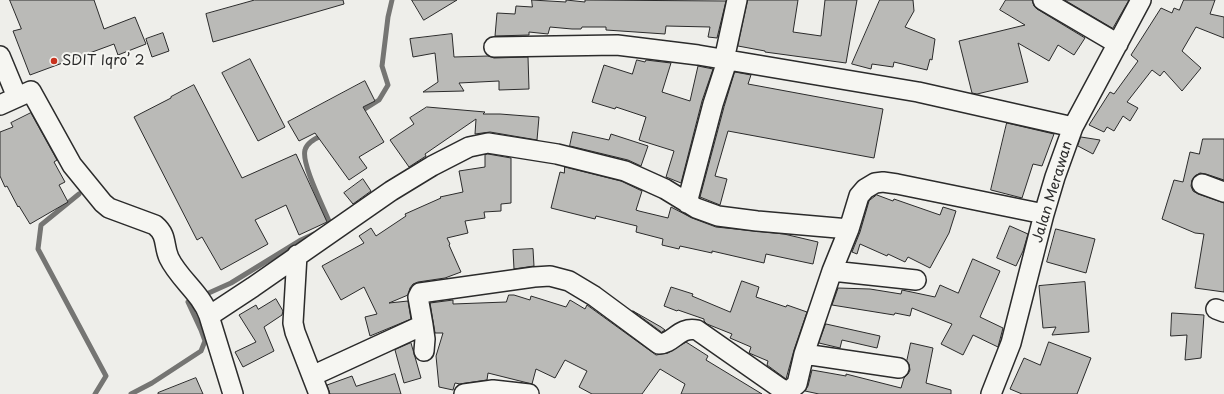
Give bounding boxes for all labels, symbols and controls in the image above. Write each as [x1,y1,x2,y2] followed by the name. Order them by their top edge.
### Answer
[62,53,145,69] place label: SDIT Iqro’ 2
[49,56,59,66] marker: SDIT Iqro’ 2
[1030,139,1076,245] street label: Jalan Merawan

